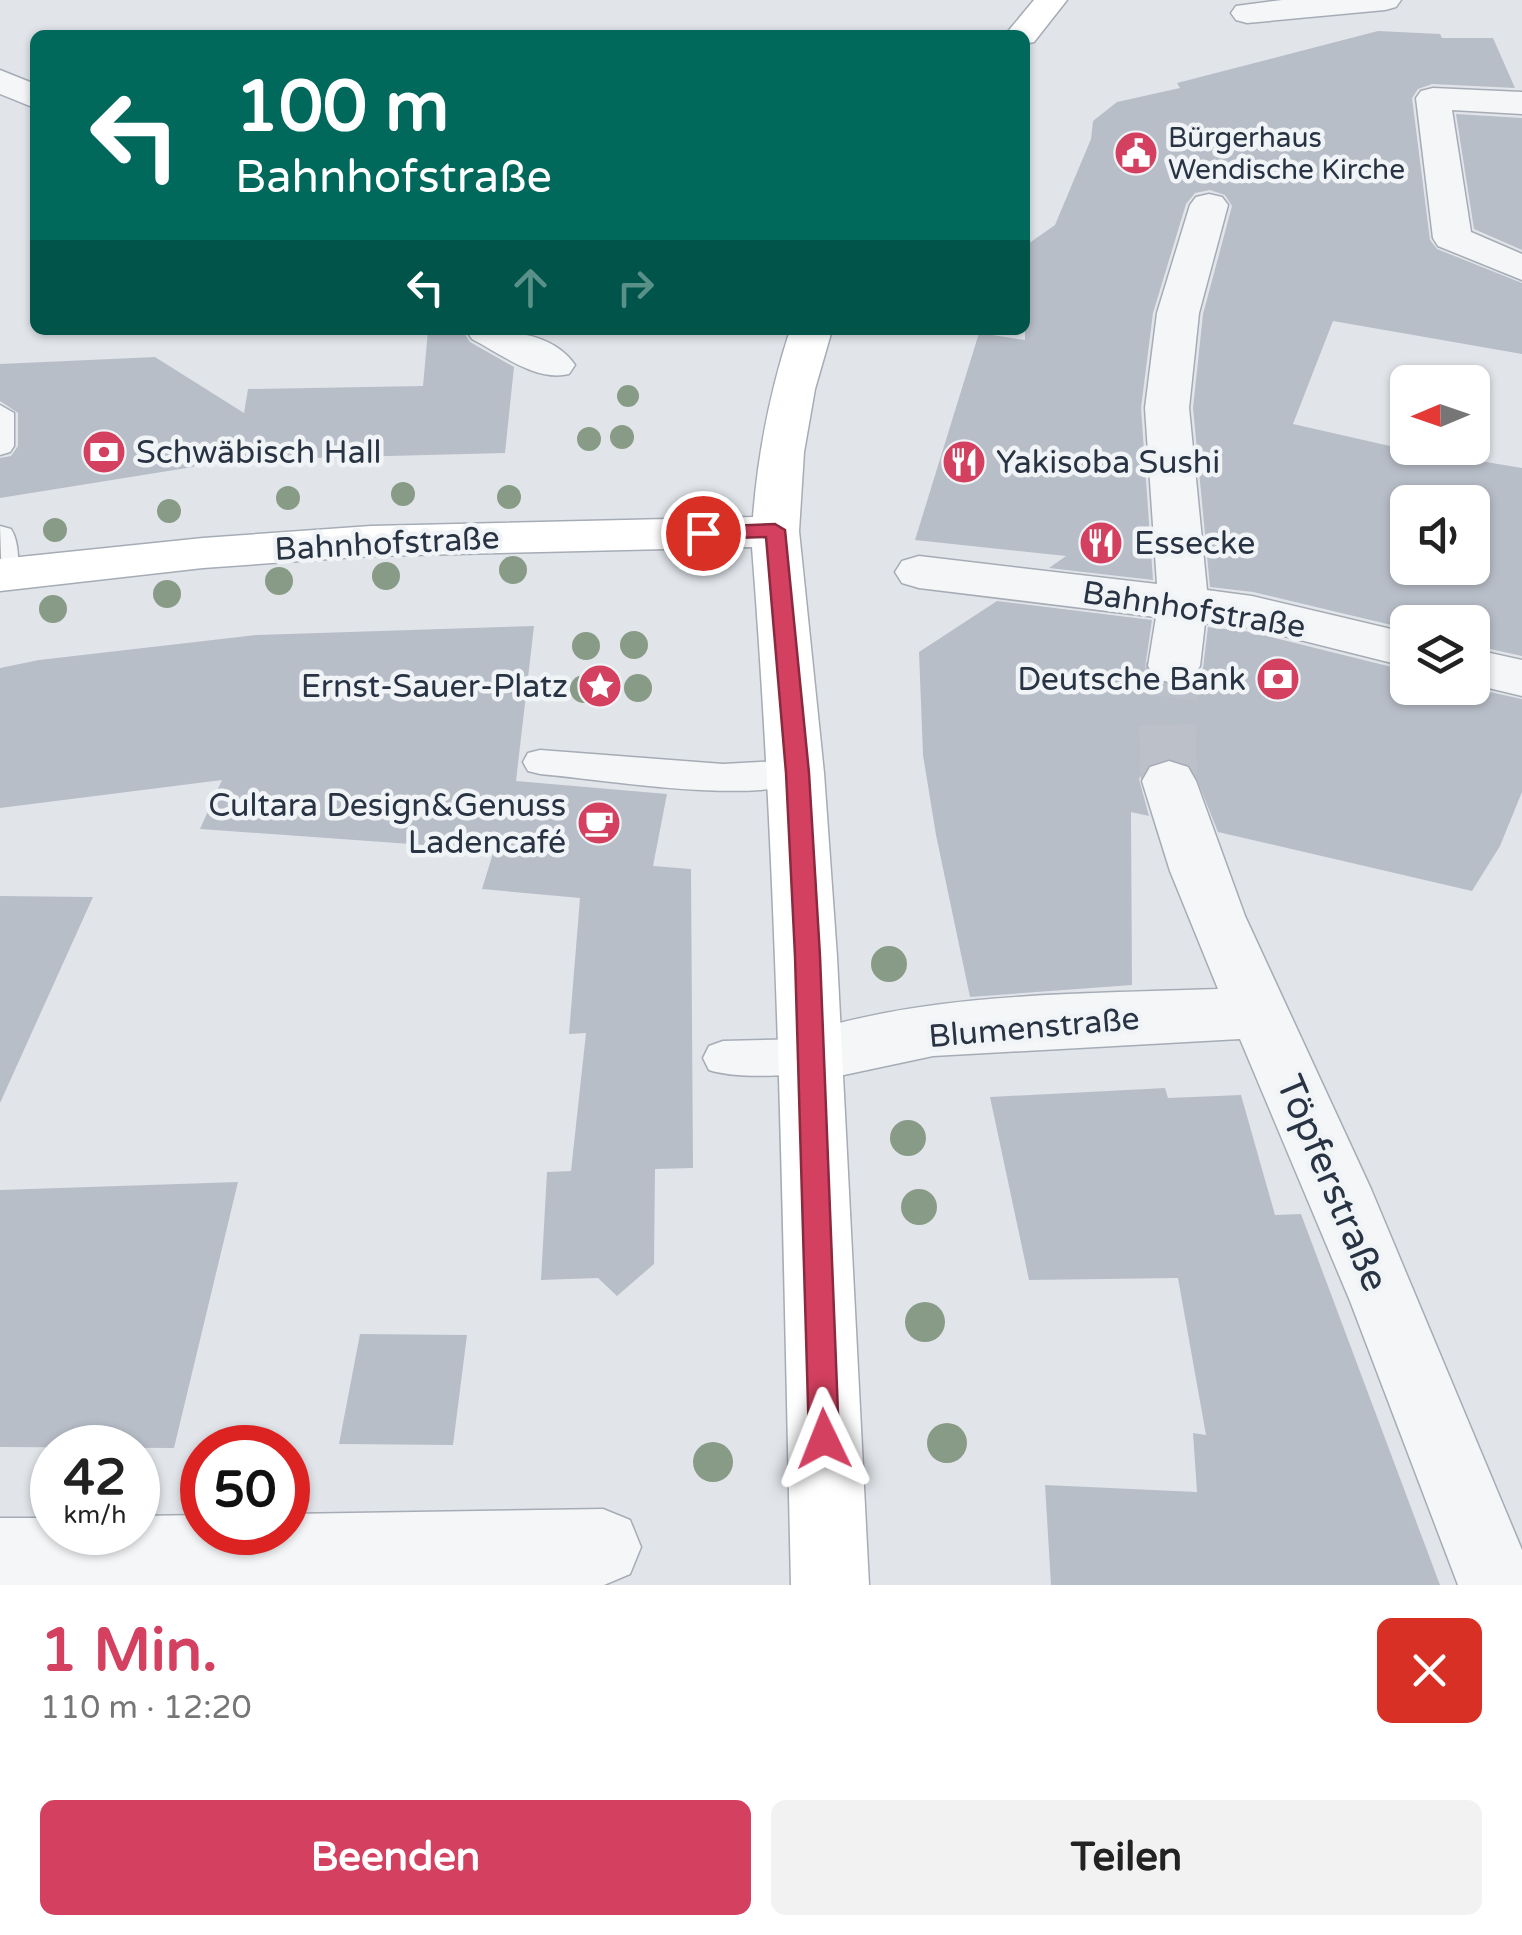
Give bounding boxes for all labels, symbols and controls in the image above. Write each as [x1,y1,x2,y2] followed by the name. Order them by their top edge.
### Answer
[235,66,449,150] text: 100 m
[70,70,200,200] icon: left
[1168,121,1405,187] place label: Bürgerhaus Wendische Kirche
[1113,130,1159,176] public building icon: Bürgerhaus Wendische Kirche
[235,151,552,205] text: Bahnhofstraße
[398,260,453,315] icon: left
[503,260,558,315] icon: ahead
[608,260,663,315] icon: right
[1390,365,1490,465] north arrow
[1390,365,1490,705] map controls
[81,429,127,475] bank icon: Schwäbisch Hall
[136,434,382,472] place label: Schwäbisch Hall
[941,439,987,485] restaurant icon: Yakisoba Sushi
[996,444,1220,482] place label: Yakisoba Sushi
[1390,485,1490,585] button: sound
[661,491,746,576] pin
[676,506,731,561] icon: arrive
[274,519,501,569] street label: Bahnhofstraße
[1078,520,1124,566] restaurant icon: Essecke
[1134,525,1255,563] place label: Essecke
[1080,574,1308,646] street label: Bahnhofstraße
[1390,605,1490,705] button: layers
[1255,656,1301,702] bank icon: Deutsche Bank
[1017,661,1246,699] place label: Deutsche Bank
[577,663,623,709] place icon: Ernst-Sauer-Platz
[301,668,568,706] place label: Ernst-Sauer-Platz
[208,787,566,862] place label: Cultara Design&Genuss Ladencafé
[576,800,622,846] cafe icon: Cultara Design&Genuss Ladencafé
[927,1000,1141,1056] street label: Blumenstraße
[1266,1068,1398,1298] street label: Töpferstraße
[772,1387,876,1491] position arrow
[180,1425,310,1555] speed limit sign: 50
[64,1448,126,1508] text: 42
[64,1500,126,1530] text: km/h
[40,1615,218,1687] text: 1 Min.
[1377,1618,1482,1723] button: close
[40,1689,252,1727] text: 110 m · 12:20
[40,1800,751,1915] button: Beenden
[771,1800,1482,1915] button: Teilen

